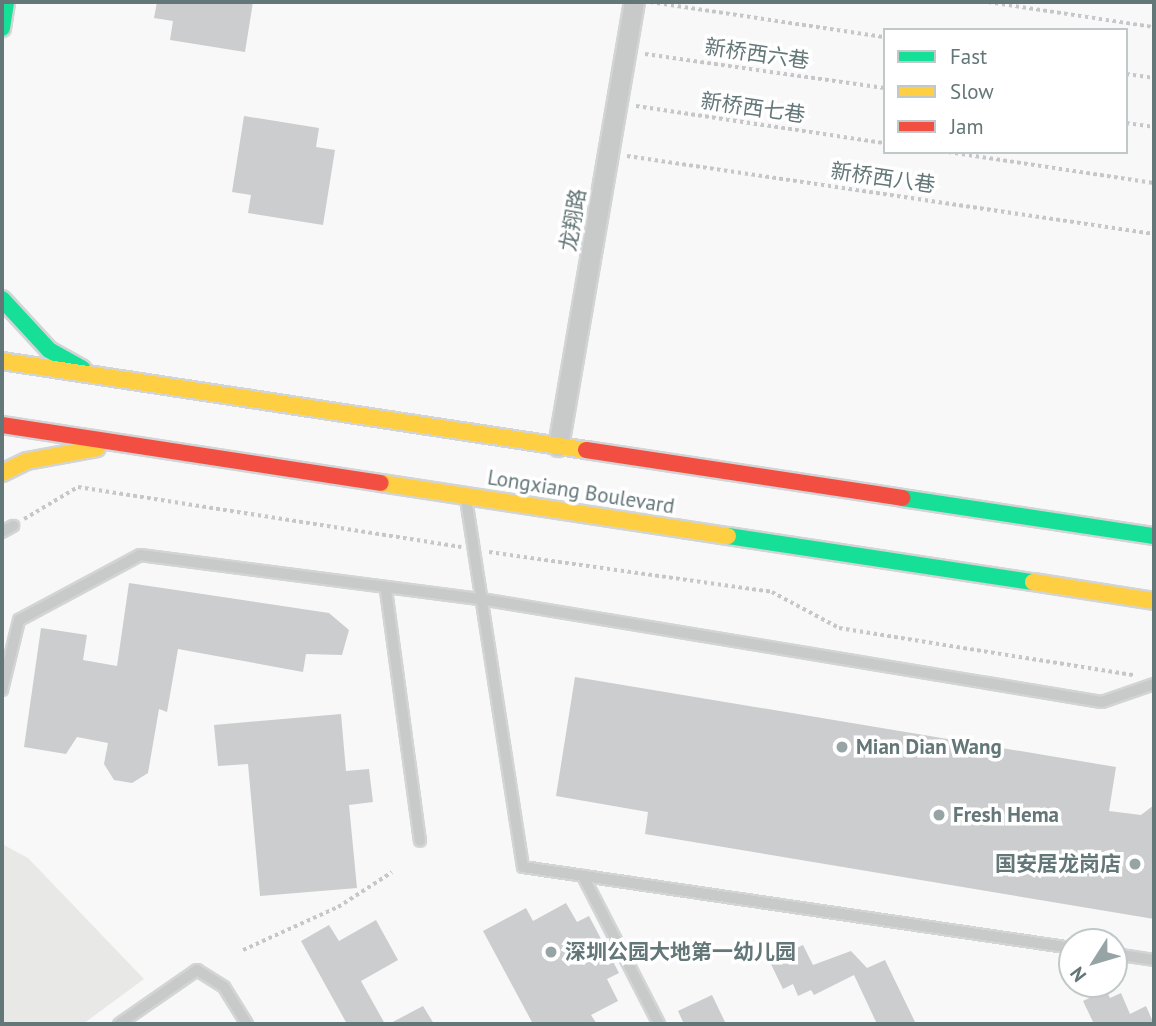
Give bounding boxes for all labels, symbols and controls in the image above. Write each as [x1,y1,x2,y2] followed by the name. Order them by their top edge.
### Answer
[883,28,1128,154] legend
[703,34,811,74] street label: 新桥西六巷
[950,43,987,70] text: Fast
[950,78,994,105] text: Slow
[699,88,807,128] street label: 新桥西七巷
[950,113,984,140] text: Jam
[829,158,937,198] street label: 新桥西八巷
[555,187,591,253] street label: 龙翔路
[486,465,676,519] street label: Longxiang Boulevard
[856,734,1002,760] place label: Mian Dian Wang
[834,739,850,755] marker: Mian Dian Wang
[953,802,1059,828] place label: Fresh Hema
[931,807,947,823] marker: Fresh Hema
[995,851,1121,877] place label: 国安居龙岗店
[1127,856,1143,872] marker: 国安居龙岗店
[1058,928,1128,998] north arrow
[565,939,796,965] place label: 深圳公园大地第一幼儿园
[543,944,559,960] marker: 深圳公园大地第一幼儿园
[1064,962,1091,987] text: N

